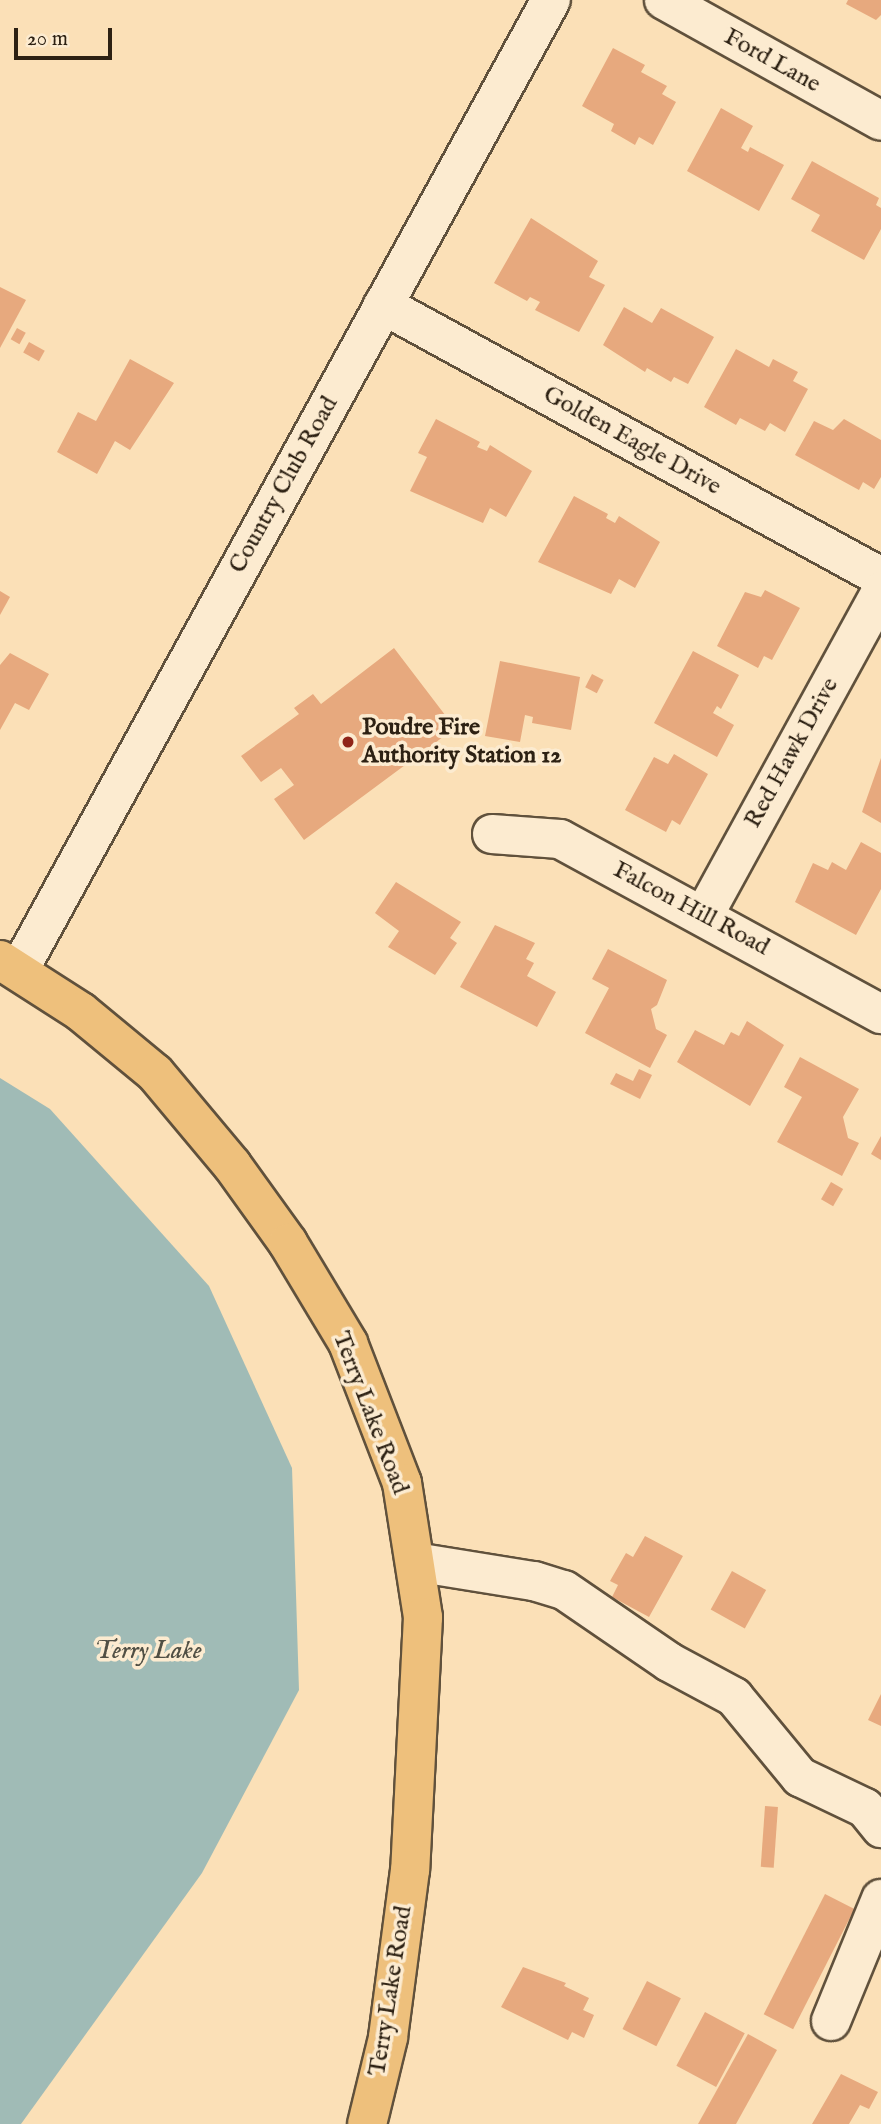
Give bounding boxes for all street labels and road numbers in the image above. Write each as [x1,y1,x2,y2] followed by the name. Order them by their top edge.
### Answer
[719,23,825,99] street label: Ford Lane
[538,380,726,502] street label: Golden Eagle Drive
[224,392,344,578] street label: Country Club Road
[739,673,845,833] street label: Red Hawk Drive
[608,856,774,962] street label: Falcon Hill Road
[326,1328,414,1498] street label: Terry Lake Road
[363,1904,419,2078] street label: Terry Lake Road

